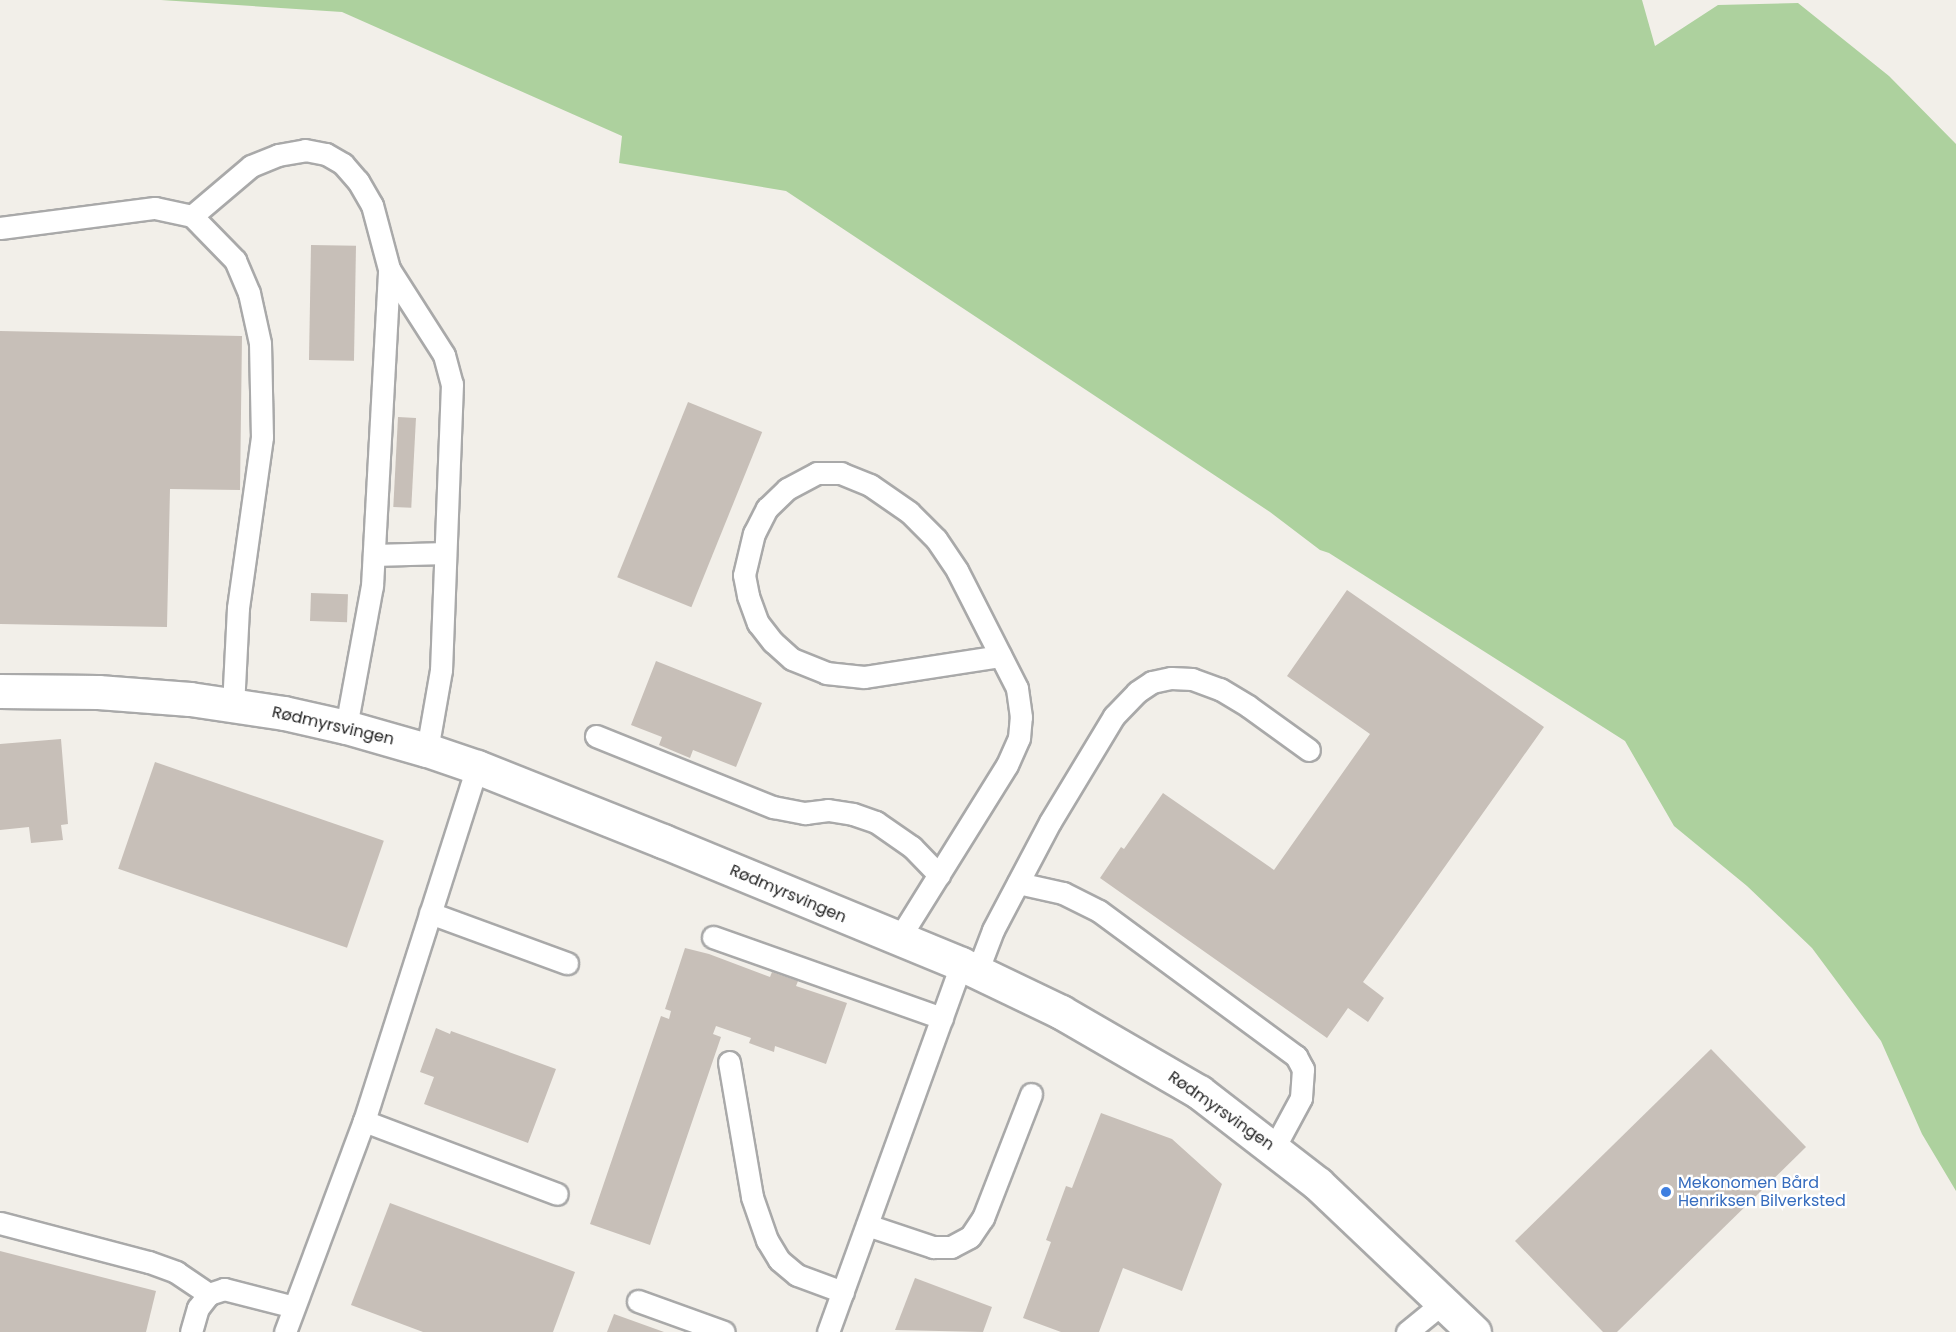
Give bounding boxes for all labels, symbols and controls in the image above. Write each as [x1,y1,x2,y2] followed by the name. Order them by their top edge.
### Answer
[270,703,396,749] street label: Rødmyrsvingen
[727,861,849,927] street label: Rødmyrsvingen
[1164,1067,1278,1155] street label: Rødmyrsvingen
[1678,1173,1846,1211] place label: Mekonomen Bård Henriksen Bilverksted
[1659,1185,1673,1199] marker: Mekonomen Bård Henriksen Bilverksted

